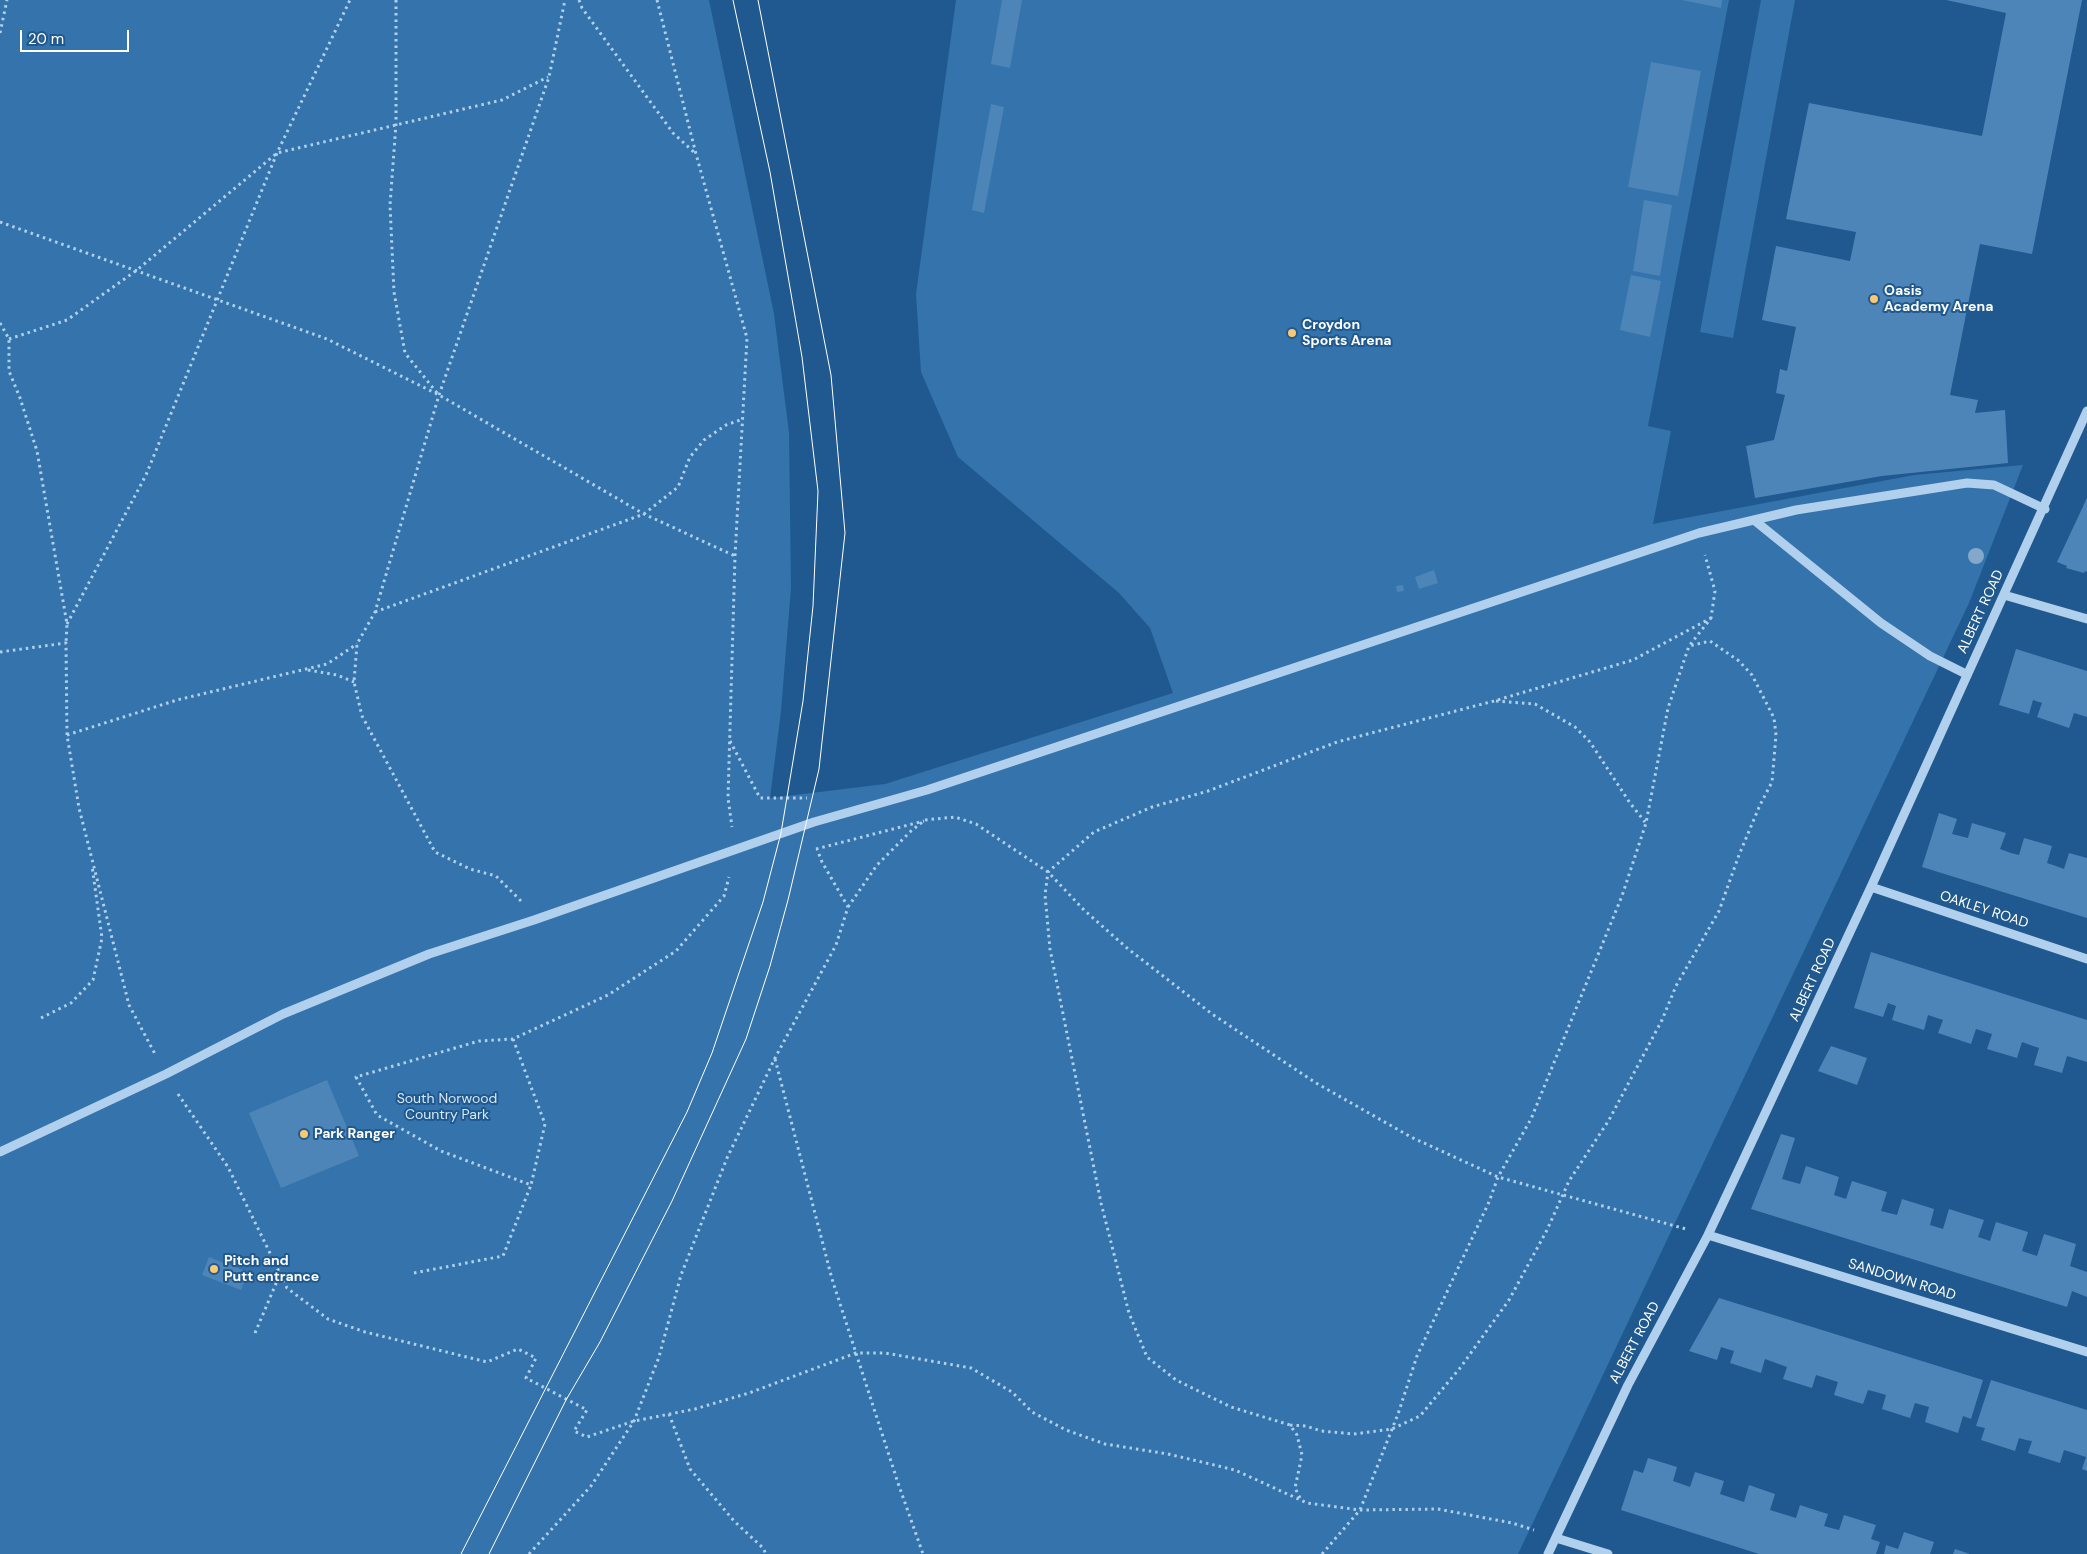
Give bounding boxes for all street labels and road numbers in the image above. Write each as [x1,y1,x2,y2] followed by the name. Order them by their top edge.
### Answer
[1954,568,2008,656] street label: ALBERT ROAD
[1938,888,2030,932] street label: OAKLEY ROAD
[1786,936,1840,1024] street label: ALBERT ROAD
[1846,1256,1958,1304] street label: SANDOWN ROAD
[1606,1299,1664,1387] street label: ALBERT ROAD

